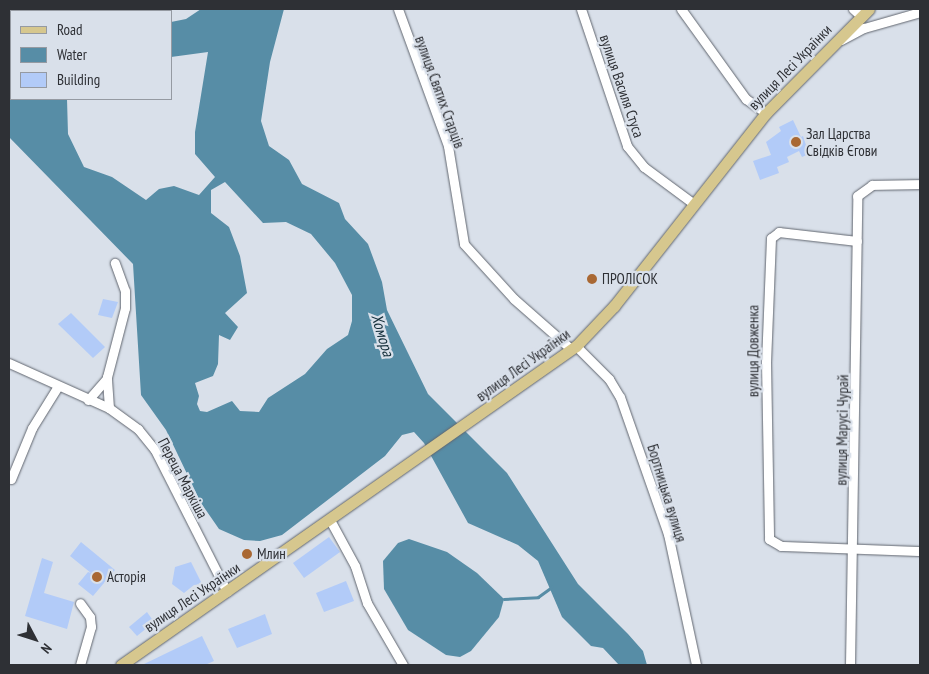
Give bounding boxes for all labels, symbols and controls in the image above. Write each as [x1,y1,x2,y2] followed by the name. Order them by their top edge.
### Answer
[10,10,172,100] legend
[57,20,83,39] text: Road
[745,20,835,114] street label: вулиця Лесі Українки
[596,32,648,140] street label: вулиця Василя Стуса
[411,33,469,151] street label: вулиця Святих Старців
[57,45,87,64] text: Water
[57,70,100,89] text: Building
[806,124,877,159] place label: Зал Царства Свідків Єгови
[790,136,802,148] marker: Зал Царства Свідків Єгови
[602,270,658,288] place label: ПРОЛІСОК
[586,273,598,285] marker: ПРОЛІСОК
[744,305,762,397] street label: вулиця Довженка
[368,312,398,358] water label: Хомора
[472,325,574,405] street label: вулиця Лесі Українки
[832,374,852,486] street label: вулиця Марусі Чурай
[154,435,212,521] street label: Переца Маркіша
[644,442,690,544] street label: Бортницька вулиця
[257,545,286,563] place label: Млин
[241,548,253,560] marker: Млин
[141,558,243,636] street label: вулиця Лесі Українки
[107,568,146,586] place label: Асторія
[91,571,103,583] marker: Асторія
[10,614,60,664] north arrow
[37,640,56,657] text: N

